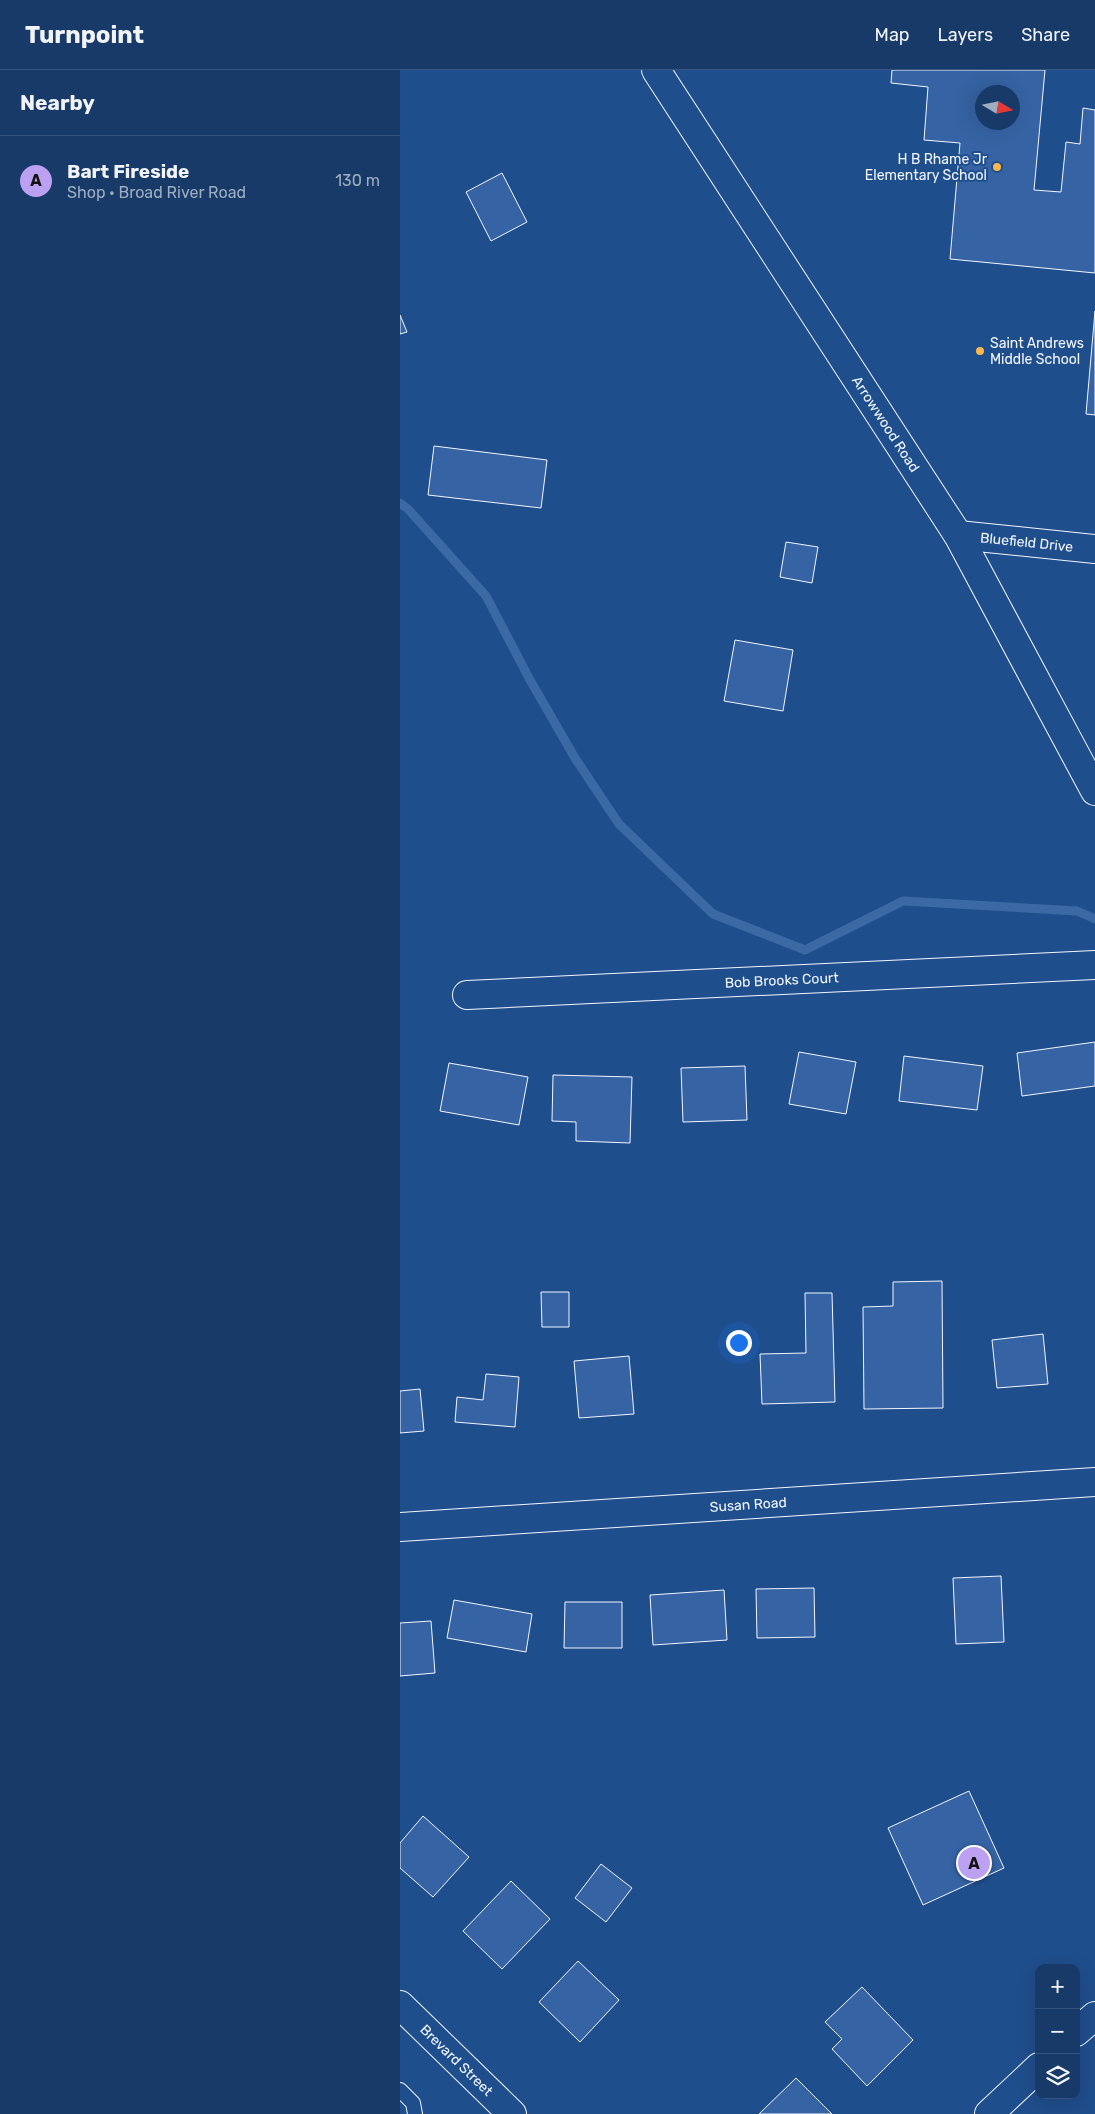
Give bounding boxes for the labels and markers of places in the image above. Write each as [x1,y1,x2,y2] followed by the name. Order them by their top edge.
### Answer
[865,151,988,184] place label: H B Rhame Jr Elementary School
[991,161,1003,173] marker: H B Rhame Jr Elementary School
[990,335,1084,368] place label: Saint Andrews Middle School
[974,345,986,357] marker: Saint Andrews Middle School
[958,1844,990,1882] pin: A

